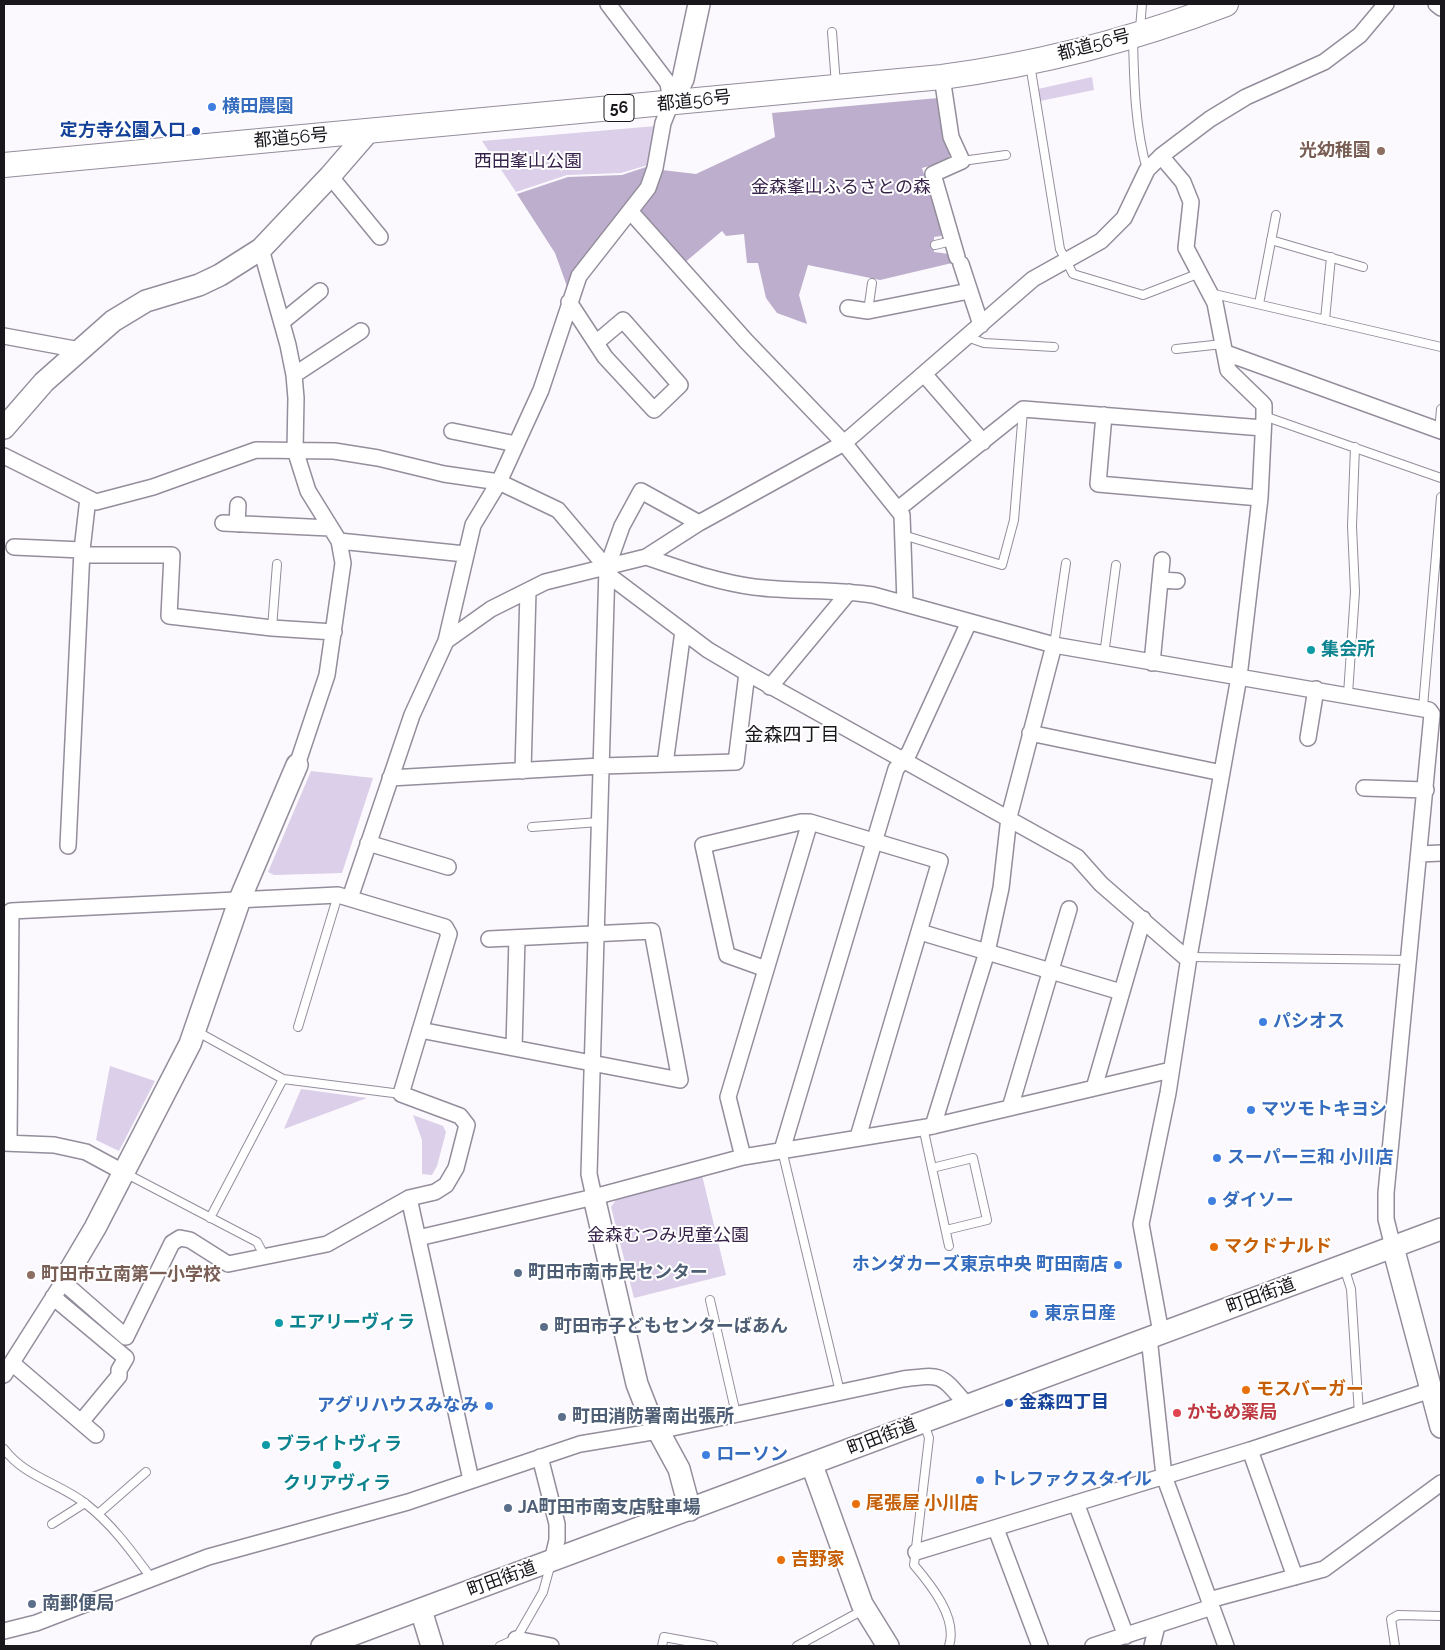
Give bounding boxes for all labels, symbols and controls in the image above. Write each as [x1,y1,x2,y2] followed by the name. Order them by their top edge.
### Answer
[1055,25,1133,65] street label: 都道56号
[656,86,732,116] street label: 都道56号
[604,95,634,122] road number: 56
[222,96,294,118] place label: 横田農園
[206,101,218,113] marker: 横田農園
[60,120,186,142] place label: 定方寺公園入口
[253,124,329,152] street label: 都道56号
[190,125,202,137] marker: 定方寺公園入口
[1299,140,1371,162] place label: 光幼稚園
[1375,145,1387,157] marker: 光幼稚園
[474,151,582,173] park label: 西田峯山公園
[751,177,931,199] park label: 金森峯山ふるさとの森
[1321,639,1375,661] place label: 集会所
[1305,644,1317,656] marker: 集会所
[745,724,839,746] district label: 金森四丁目
[1273,1011,1345,1033] place label: パシオス
[1257,1016,1269,1028] marker: パシオス
[1261,1099,1387,1121] place label: マツモトキヨシ
[1245,1104,1257,1116] marker: マツモトキヨシ
[1227,1147,1393,1169] place label: スーパー三和 小川店
[1211,1152,1223,1164] marker: スーパー三和 小川店
[1222,1190,1294,1212] place label: ダイソー
[1206,1195,1218,1207] marker: ダイソー
[587,1225,749,1247] park label: 金森むつみ児童公園
[1224,1236,1332,1258] place label: マクドナルド
[1208,1241,1220,1253] marker: マクドナルド
[852,1254,1108,1276] place label: ホンダカーズ東京中央 町田南店
[1112,1259,1124,1271] marker: ホンダカーズ東京中央 町田南店
[528,1262,708,1284] place label: 町田市南市民センター
[41,1264,221,1286] place label: 町田市立南第一小学校
[512,1267,524,1279] marker: 町田市南市民センター
[25,1269,37,1281] marker: 町田市立南第一小学校
[1223,1274,1299,1318] street label: 町田街道
[1044,1303,1116,1325] place label: 東京日産
[1028,1308,1040,1320] marker: 東京日産
[289,1312,415,1334] place label: エアリーヴィラ
[554,1316,788,1338] place label: 町田市子どもセンターばあん
[273,1317,285,1329] marker: エアリーヴィラ
[538,1321,550,1333] marker: 町田市子どもセンターばあん
[1256,1379,1364,1401] place label: モスバーガー
[1240,1384,1252,1396] marker: モスバーガー
[1019,1392,1109,1414] place label: 金森四丁目
[317,1395,479,1417] place label: アグリハウスみなみ
[1003,1397,1015,1409] marker: 金森四丁目
[483,1400,495,1412] marker: アグリハウスみなみ
[1187,1402,1277,1424] place label: かもめ薬局
[572,1406,734,1428] place label: 町田消防署南出張所
[1171,1407,1183,1419] marker: かもめ薬局
[556,1411,568,1423] marker: 町田消防署南出張所
[845,1414,919,1460] street label: 町田街道
[276,1434,402,1456] place label: ブライトヴィラ
[260,1439,272,1451] marker: ブライトヴィラ
[716,1444,788,1466] place label: ローソン
[700,1449,712,1461] marker: ローソン
[331,1459,343,1471] marker: クリアヴィラ
[990,1469,1152,1491] place label: トレファクスタイル
[283,1473,391,1495] place label: クリアヴィラ
[974,1474,986,1486] marker: トレファクスタイル
[866,1493,978,1515] place label: 尾張屋 小川店
[518,1497,701,1519] place label: JA町田市南支店駐車場
[850,1498,862,1510] marker: 尾張屋 小川店
[502,1502,514,1514] marker: JA町田市南支店駐車場
[791,1549,845,1571] place label: 吉野家
[775,1554,787,1566] marker: 吉野家
[464,1557,540,1601] street label: 町田街道
[42,1593,114,1615] place label: 南郵便局
[26,1598,38,1610] marker: 南郵便局

